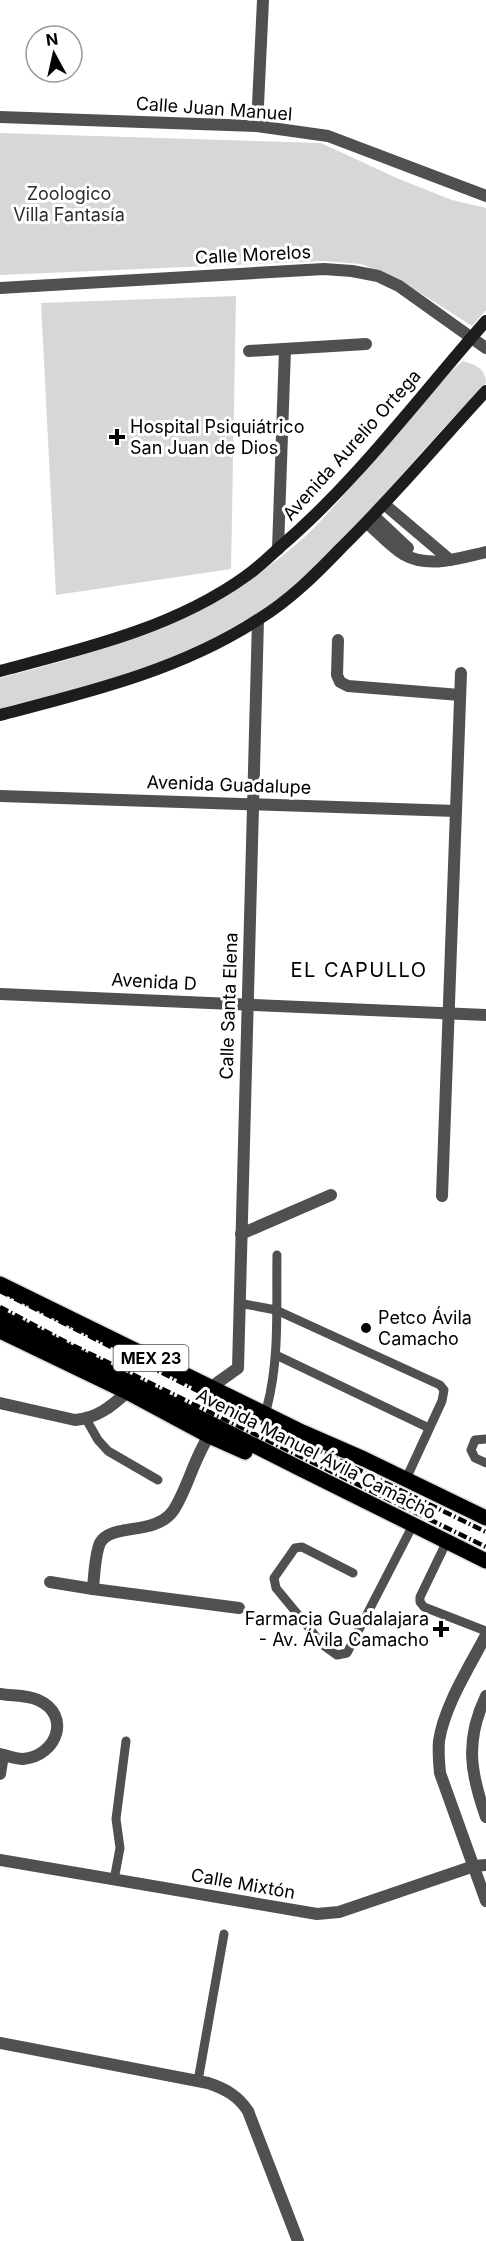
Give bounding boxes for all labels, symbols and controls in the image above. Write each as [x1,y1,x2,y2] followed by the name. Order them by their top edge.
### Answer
[24,24,84,84] north arrow
[44,28,59,50] text: N
[135,93,293,124] street label: Calle Juan Manuel
[13,183,125,225] park label: Zoologico Villa Fantasía
[194,241,312,268] street label: Calle Morelos
[278,365,425,524] street label: Avenida Aurelio Ortega
[130,416,304,458] place label: Hospital Psiquiátrico San Juan de Dios
[108,428,126,446] marker: Hospital Psiquiátrico San Juan de Dios
[146,771,312,798] street label: Avenida Guadalupe
[215,932,242,1080] street label: Calle Santa Elena
[291,958,427,982] district label: EL CAPULLO
[111,969,197,994] street label: Avenida D
[378,1306,472,1349] place label: Petco Ávila Camacho
[359,1321,373,1335] marker: Petco Ávila Camacho
[114,1345,188,1371] road number: MEX 23
[193,1383,440,1523] street label: Avenida Manuel Ávila Camacho
[245,1608,429,1650] place label: Farmacia Guadalajara - Av. Ávila Camacho
[434,1622,448,1636] marker: Farmacia Guadalajara - Av. Ávila Camacho
[189,1864,297,1903] street label: Calle Mixtón

